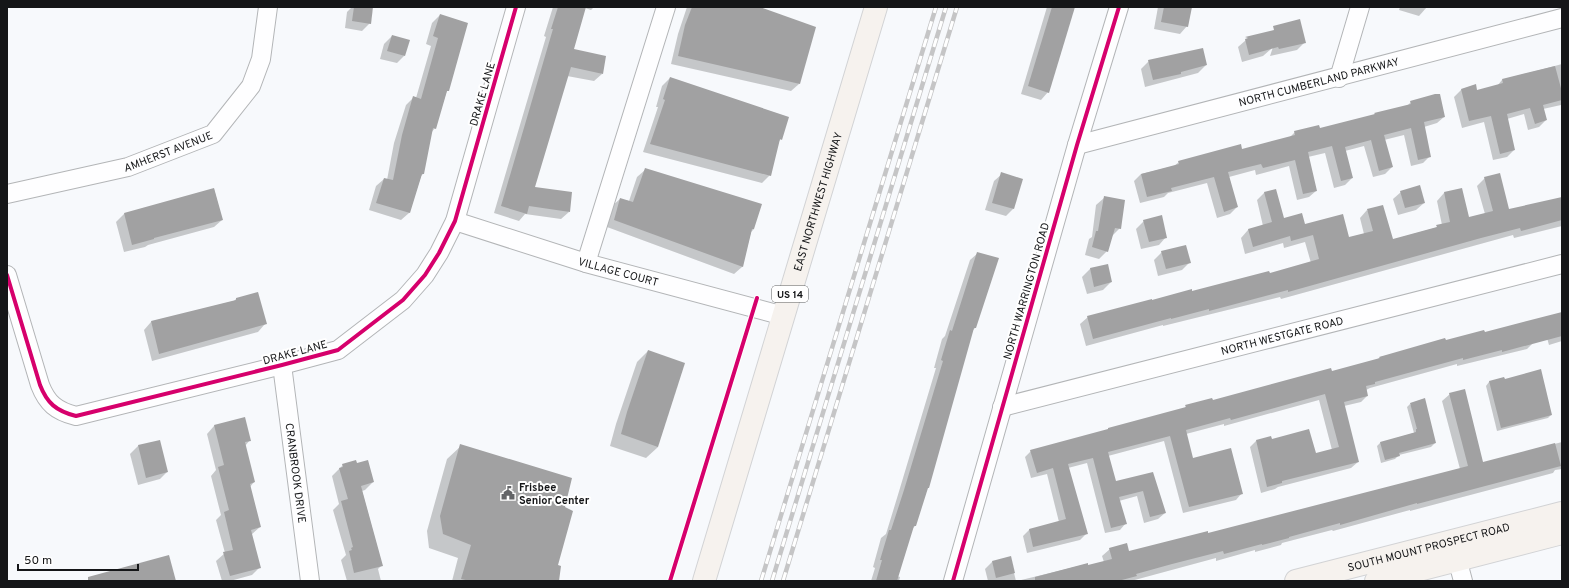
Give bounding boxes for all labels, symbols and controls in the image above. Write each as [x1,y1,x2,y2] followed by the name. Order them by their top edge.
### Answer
[1237,55,1401,110] street label: NORTH CUMBERLAND PARKWAY
[467,61,499,128] street label: DRAKE LANE
[123,129,215,176] street label: AMHERST AVENUE
[791,131,846,273] street label: EAST NORTHWEST HIGHWAY
[1001,221,1053,361] street label: NORTH WARRINGTON ROAD
[576,255,660,290] street label: VILLAGE COURT
[772,286,808,302] road number: US 14
[1219,314,1345,359] street label: NORTH WESTGATE ROAD
[262,338,329,368] street label: DRAKE LANE
[282,422,308,524] street label: CRANBROOK DRIVE
[519,481,590,508] place label: Frisbee Senior Center
[500,485,516,501] public building icon: Frisbee Senior Center
[1346,521,1512,575] street label: SOUTH MOUNT PROSPECT ROAD
[18,546,138,572] scale bar
[24,553,52,569] text: 50 m

